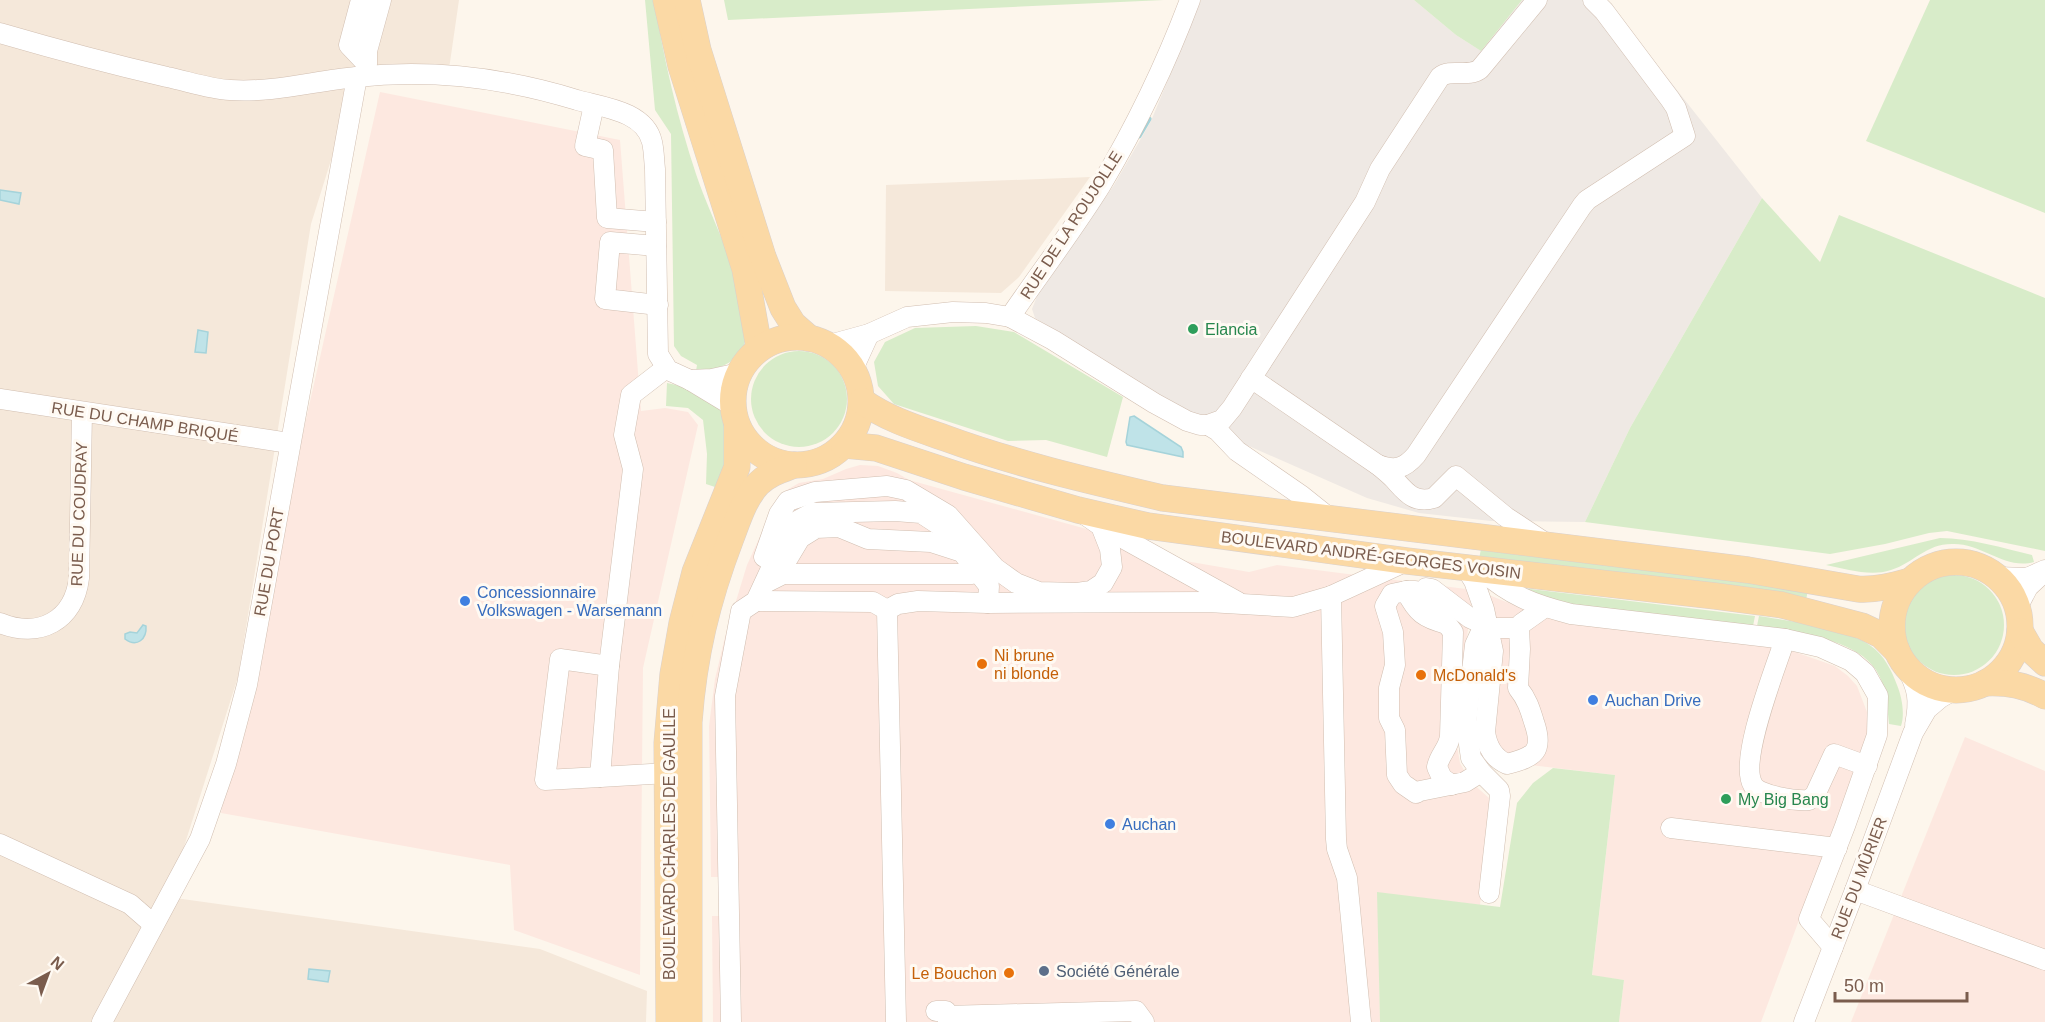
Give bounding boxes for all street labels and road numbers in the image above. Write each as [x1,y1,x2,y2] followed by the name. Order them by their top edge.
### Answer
[1017,148,1125,302] street label: RUE DE LA ROUJOLLE
[50,398,240,445] street label: RUE DU CHAMP BRIQUÉ
[68,441,90,587] street label: RUE DU COUDRAY
[251,506,287,618] street label: RUE DU PORT
[1220,527,1522,582] street label: BOULEVARD ANDRÉ-GEORGES VOISIN
[661,708,678,980] street label: BOULEVARD CHARLES DE GAULLE
[1827,814,1890,941] street label: RUE DU MÛRIER

